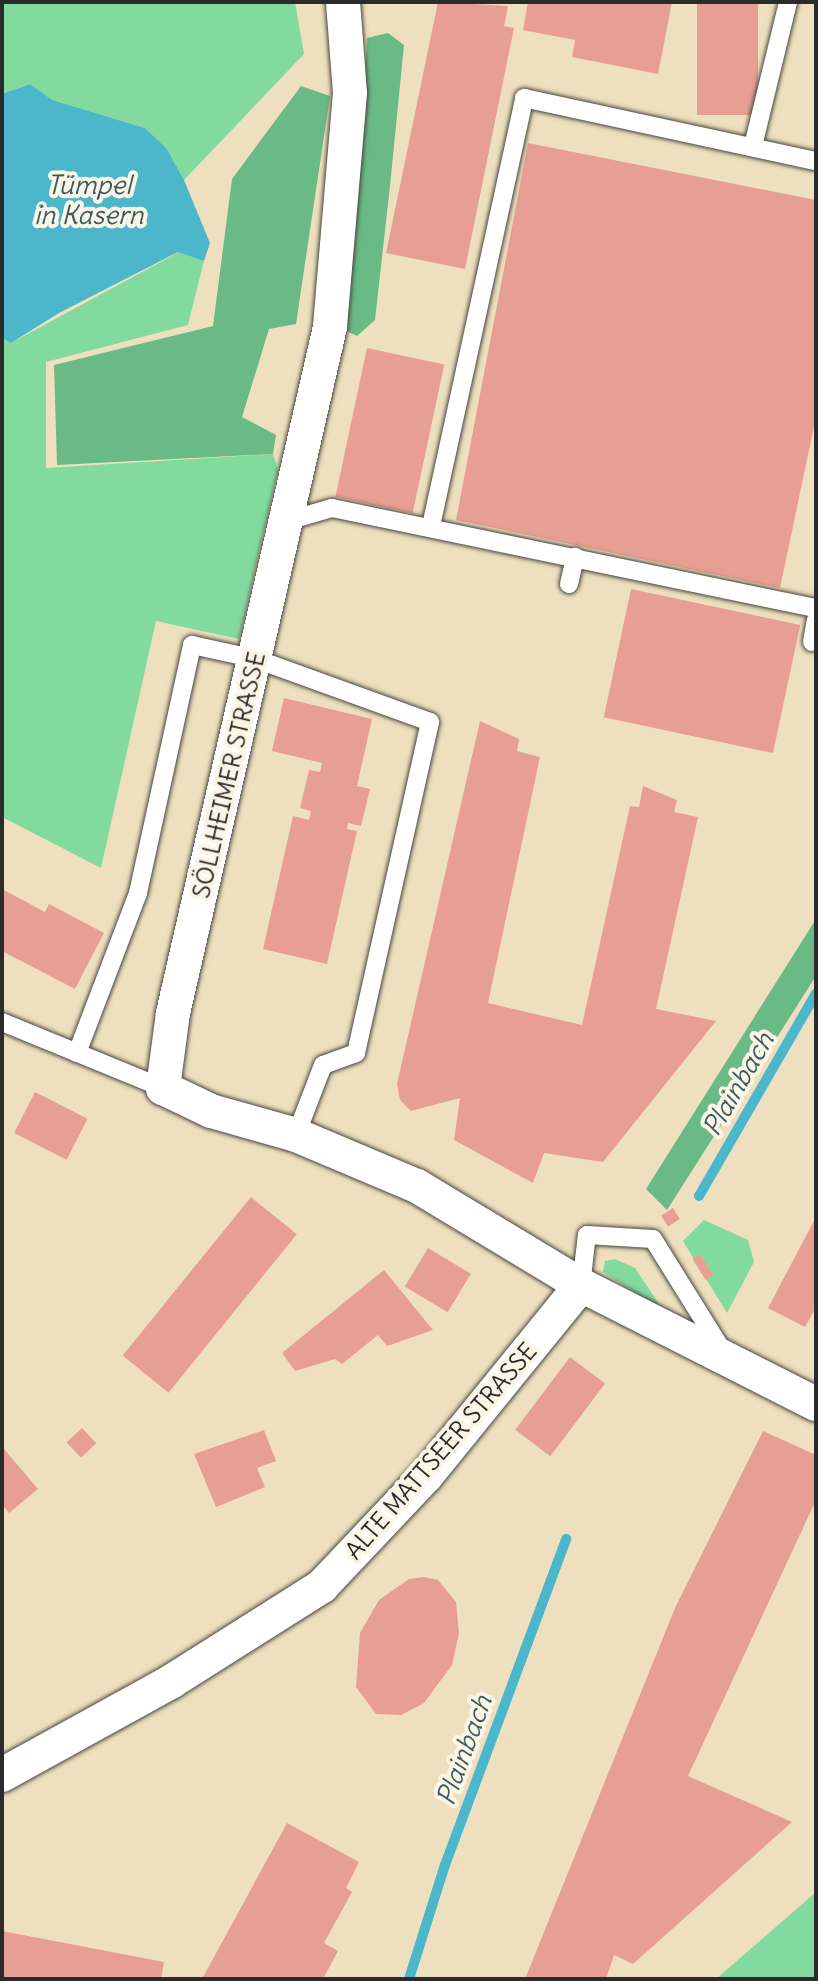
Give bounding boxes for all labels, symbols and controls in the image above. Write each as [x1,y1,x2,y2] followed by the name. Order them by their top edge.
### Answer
[34,169,144,230] water label: Tümpel in Kasern
[187,649,271,901] street label: SÖLLHEIMER STRASSE
[696,1027,780,1141] water label: Plainbach
[339,1337,543,1565] street label: ALTE MATTSEER STRASSE
[430,1691,498,1809] water label: Plainbach

